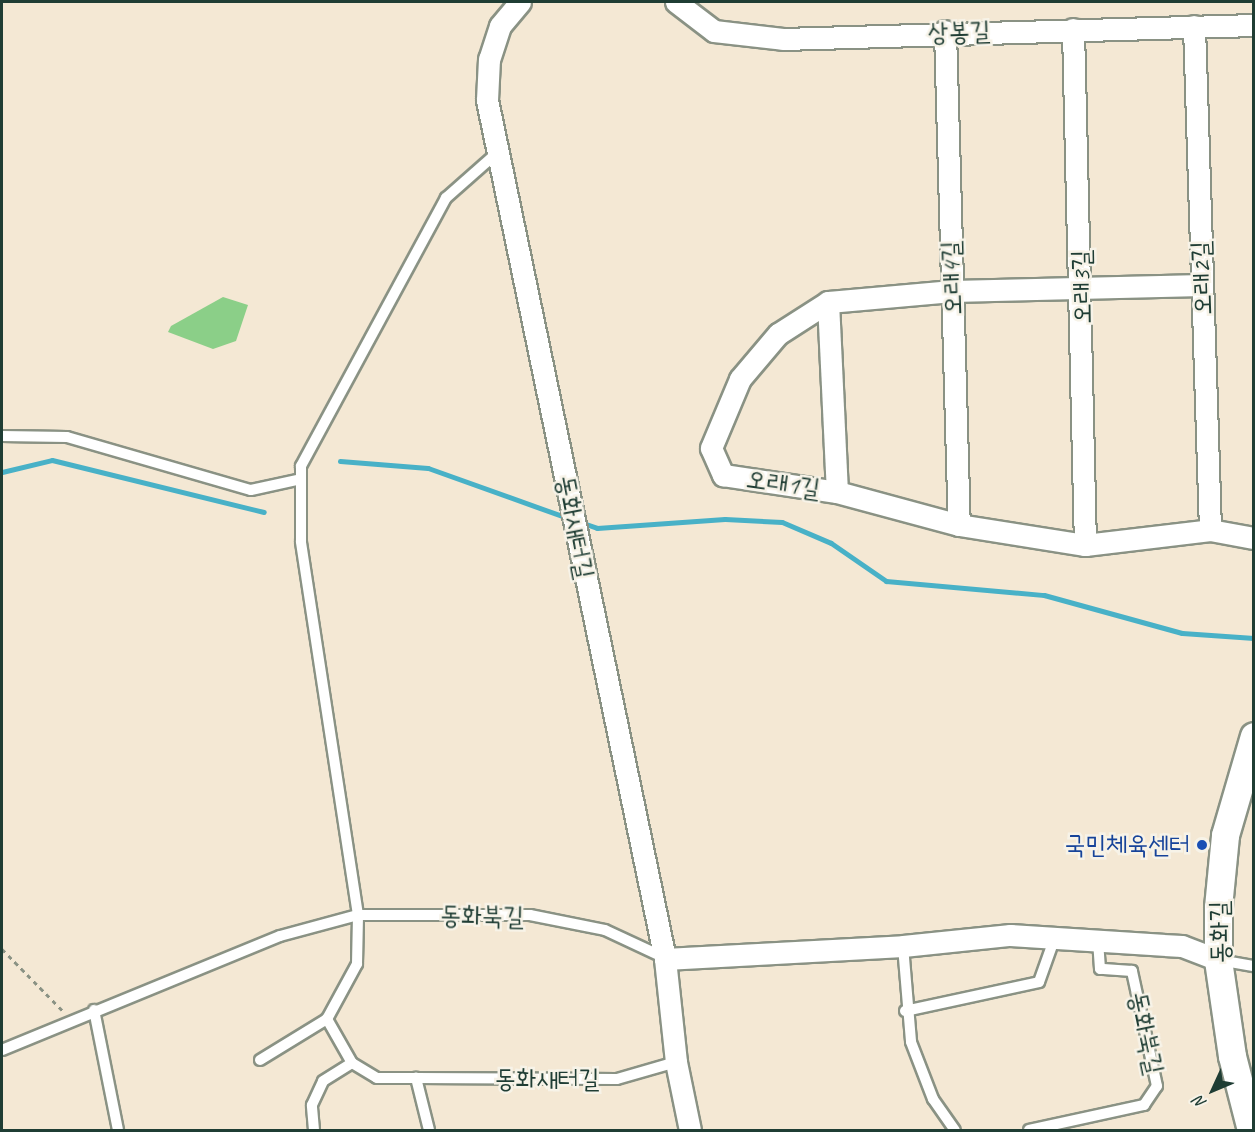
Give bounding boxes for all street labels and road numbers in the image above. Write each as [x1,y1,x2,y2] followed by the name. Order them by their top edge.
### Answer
[927,15,991,49] street label: 상봉길
[935,240,969,316] street label: 오래4길
[1185,240,1219,316] street label: 오래2길
[1066,250,1098,324] street label: 오래3길
[744,463,822,505] street label: 오래1길
[550,473,600,581] street label: 동화새터길
[440,900,524,932] street label: 동화북길
[1204,900,1236,964] street label: 동화길
[1122,989,1170,1077] street label: 동화북길
[495,1063,599,1095] street label: 동화새터길

